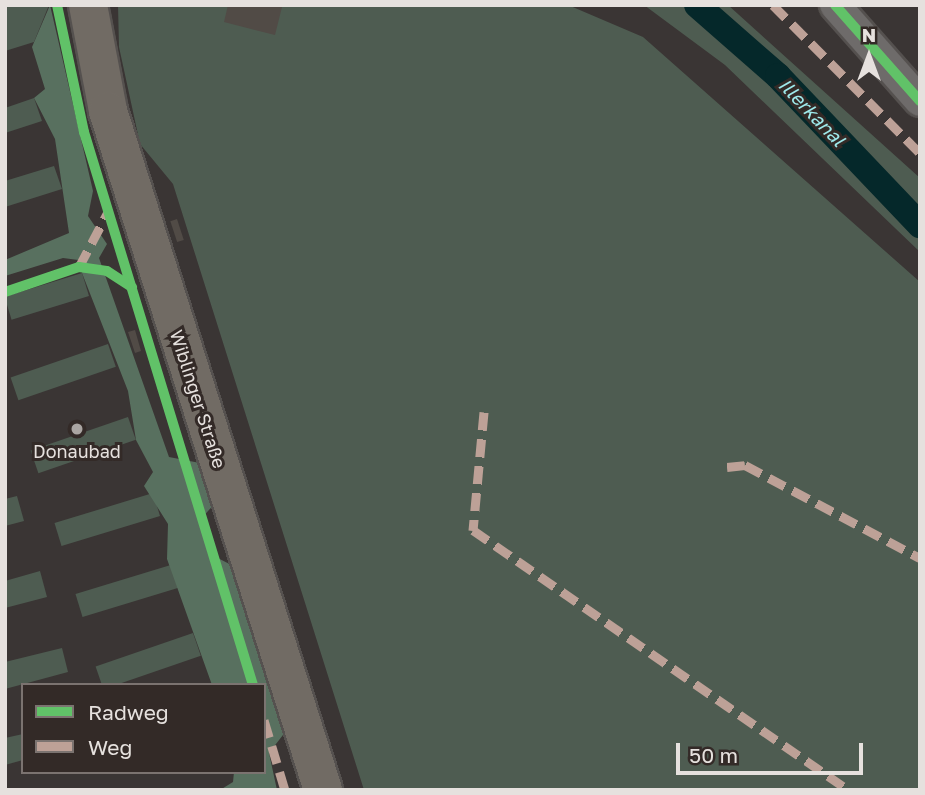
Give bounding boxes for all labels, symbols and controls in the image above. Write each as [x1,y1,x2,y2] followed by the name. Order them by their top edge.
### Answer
[834,21,904,91] north arrow
[862,23,876,46] text: N
[774,73,850,151] water label: Illerkanal
[165,327,231,471] street label: Wiblinger Straße
[69,421,85,437] marker: Donaubad
[33,440,121,462] place label: Donaubad
[21,683,266,774] legend
[88,699,169,725] text: Radweg
[680,728,867,772] scale bar
[88,734,132,760] text: Weg
[689,742,738,768] text: 50 m

